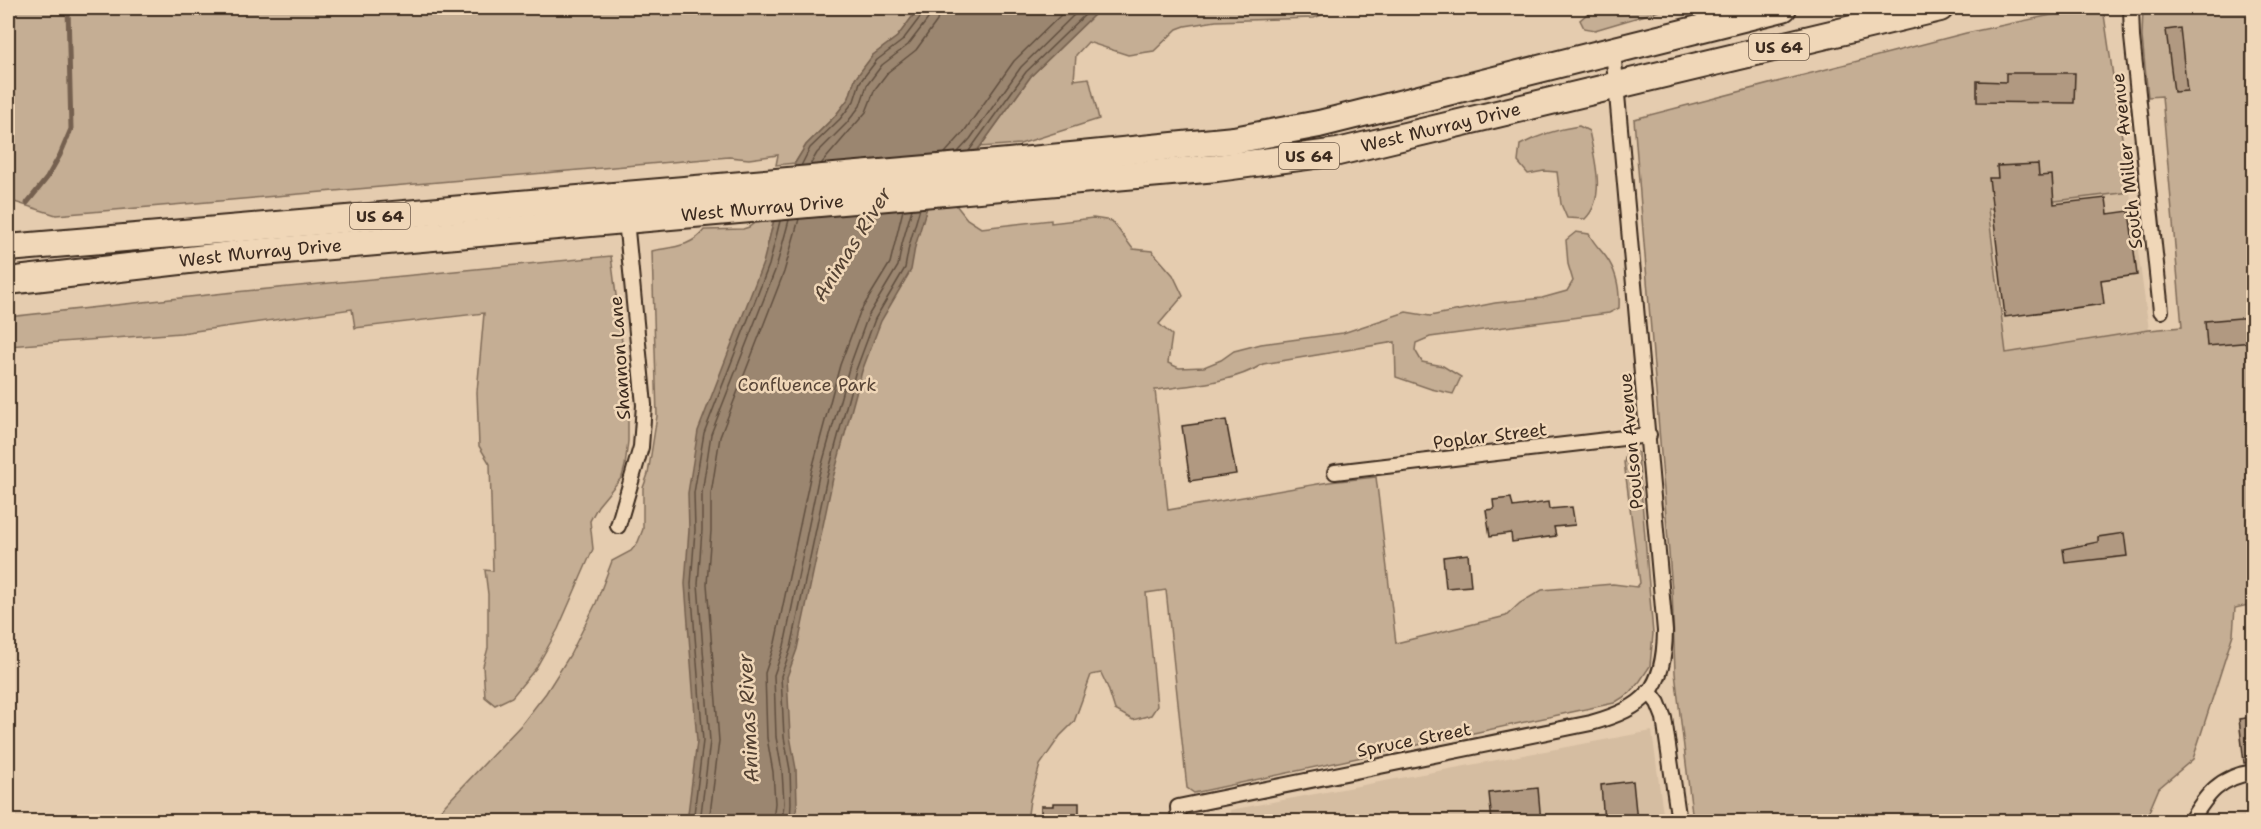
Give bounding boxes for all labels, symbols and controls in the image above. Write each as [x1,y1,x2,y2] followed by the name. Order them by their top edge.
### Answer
[1749,34,1809,60] road number: US 64
[2106,72,2148,250] street label: South Miller Avenue
[1358,97,1523,158] street label: West Murray Drive
[1279,143,1339,169] road number: US 64
[807,182,898,306] water label: Animas River
[680,189,845,227] street label: West Murray Drive
[350,203,410,229] road number: US 64
[178,233,343,273] street label: West Murray Drive
[604,295,636,421] street label: Shannon Lane
[1613,372,1649,510] street label: Poulson Avenue
[737,373,877,397] park label: Confluence Park
[1432,417,1549,455] street label: Poplar Street
[732,652,764,783] water label: Animas River
[1355,717,1473,763] street label: Spruce Street

